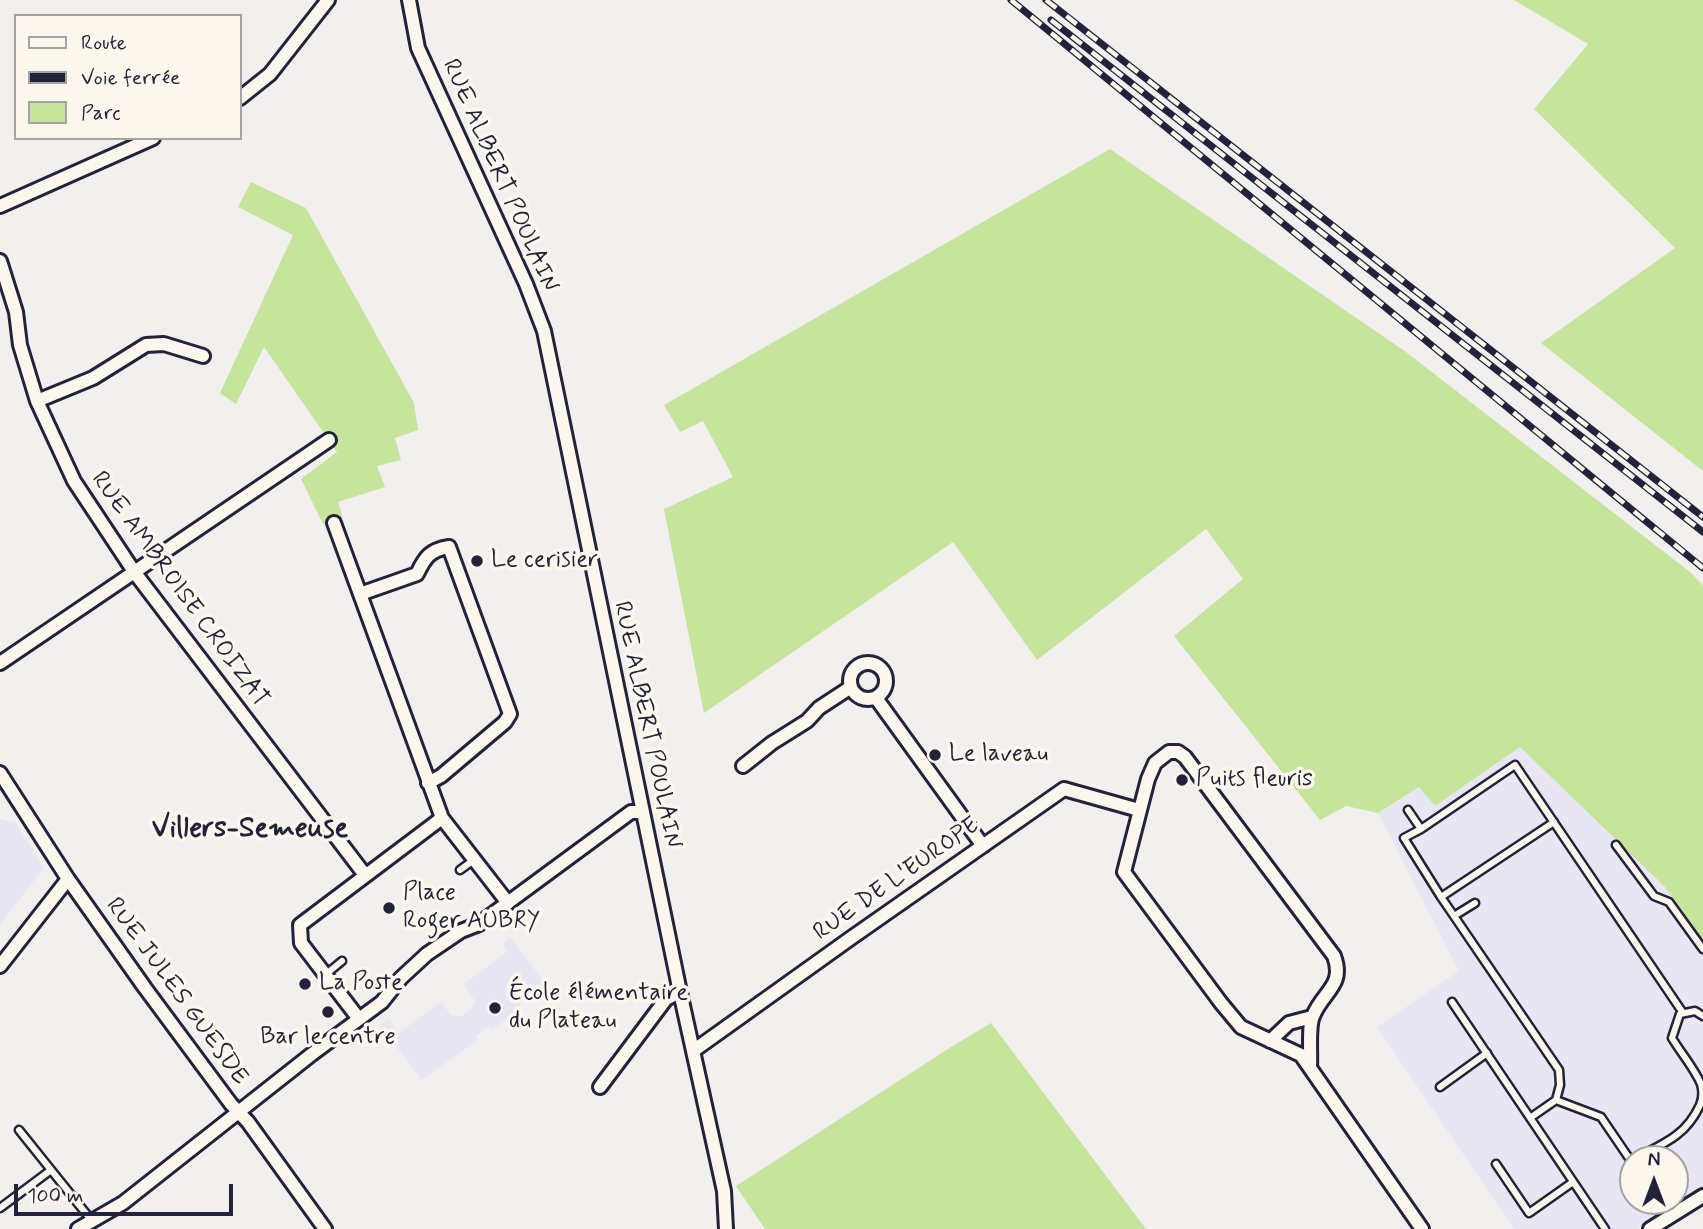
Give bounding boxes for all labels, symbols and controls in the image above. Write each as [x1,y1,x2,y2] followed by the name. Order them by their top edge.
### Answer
[14,14,242,140] legend
[81,29,127,57] text: Route
[435,55,563,297] street label: RUE ALBERT POULAIN
[81,64,180,92] text: Voie ferrée
[81,99,121,127] text: Parc
[84,467,274,713] street label: RUE AMBROISE CROIZAT
[491,547,598,575] place label: Le cerisier
[469,553,485,569] marker: Le cerisier
[606,599,686,851] street label: RUE ALBERT POULAIN
[949,741,1048,769] place label: Le laveau
[927,747,943,763] marker: Le laveau
[1196,766,1313,794] place label: Puits fleuris
[1174,772,1190,788] marker: Puits fleuris
[808,812,986,948] street label: RUE DE L'EUROPE
[152,813,348,847] district label: Villers-Semeuse
[403,880,540,936] place label: Place Roger AUBRY
[98,893,254,1091] street label: RUE JULES GUESDE
[381,900,397,916] marker: Place Roger AUBRY
[319,970,403,998] place label: La Poste
[297,976,313,992] marker: La Poste
[509,980,688,1036] place label: École élémentaire du Plateau
[487,1000,503,1016] marker: École élémentaire du Plateau
[320,1004,336,1020] marker: Bar le centre
[260,1024,396,1052] place label: Bar le centre
[1619,1145,1689,1215] north arrow
[1648,1148,1660,1173] text: N
[18,1170,236,1214] scale bar
[27,1182,83,1210] text: 100 m

